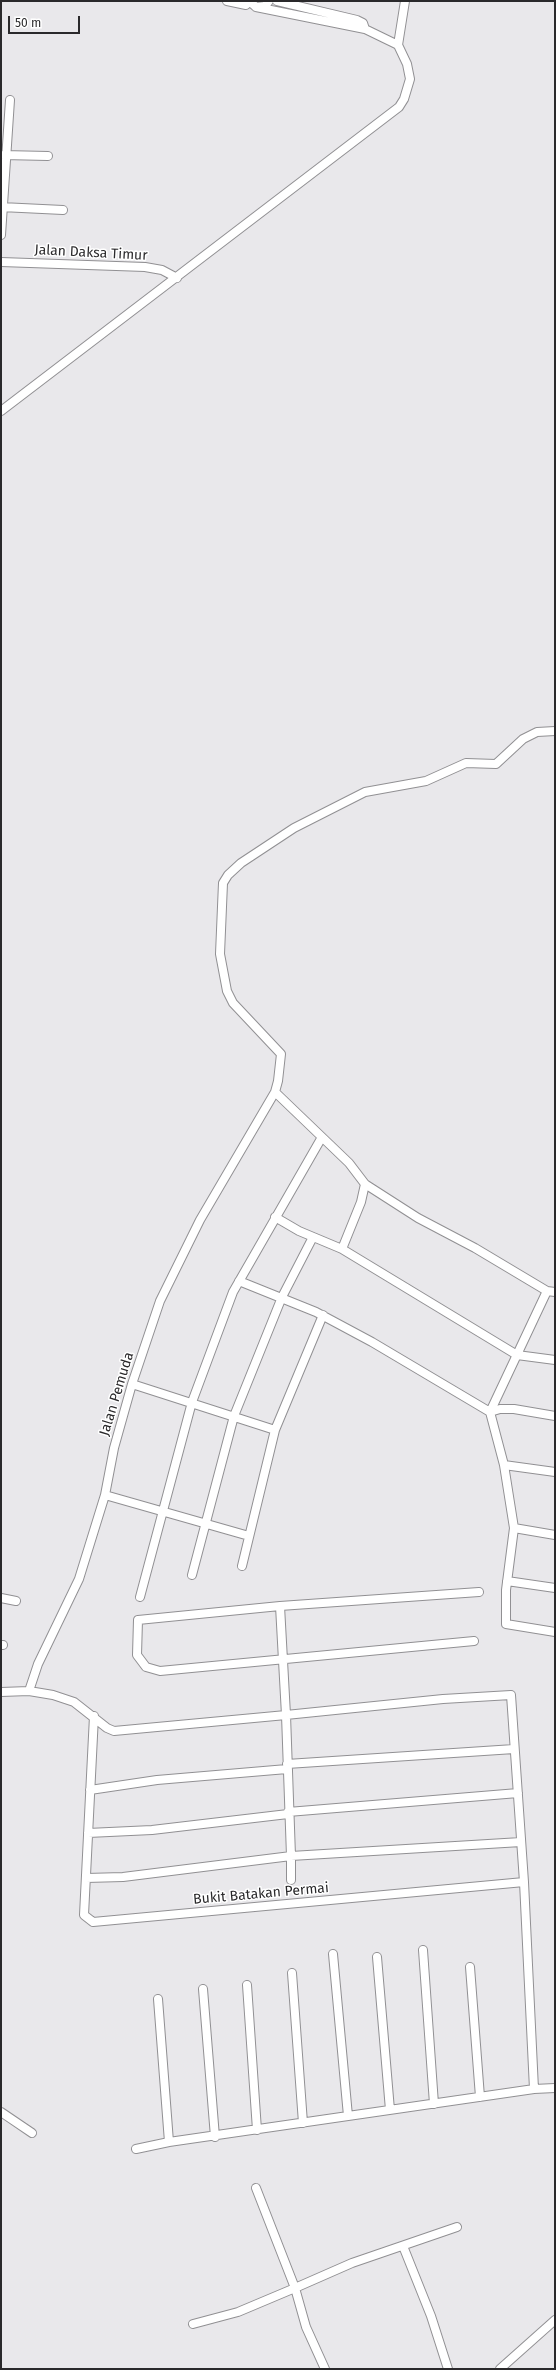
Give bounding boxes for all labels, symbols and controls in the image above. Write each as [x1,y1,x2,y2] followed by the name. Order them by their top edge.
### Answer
[10,8,82,34] scale bar
[15,16,41,30] text: 50 m
[34,242,148,264] street label: Jalan Daksa Timur
[96,1350,138,1438] street label: Jalan Pemuda
[193,1880,329,1908] street label: Bukit Batakan Permai

